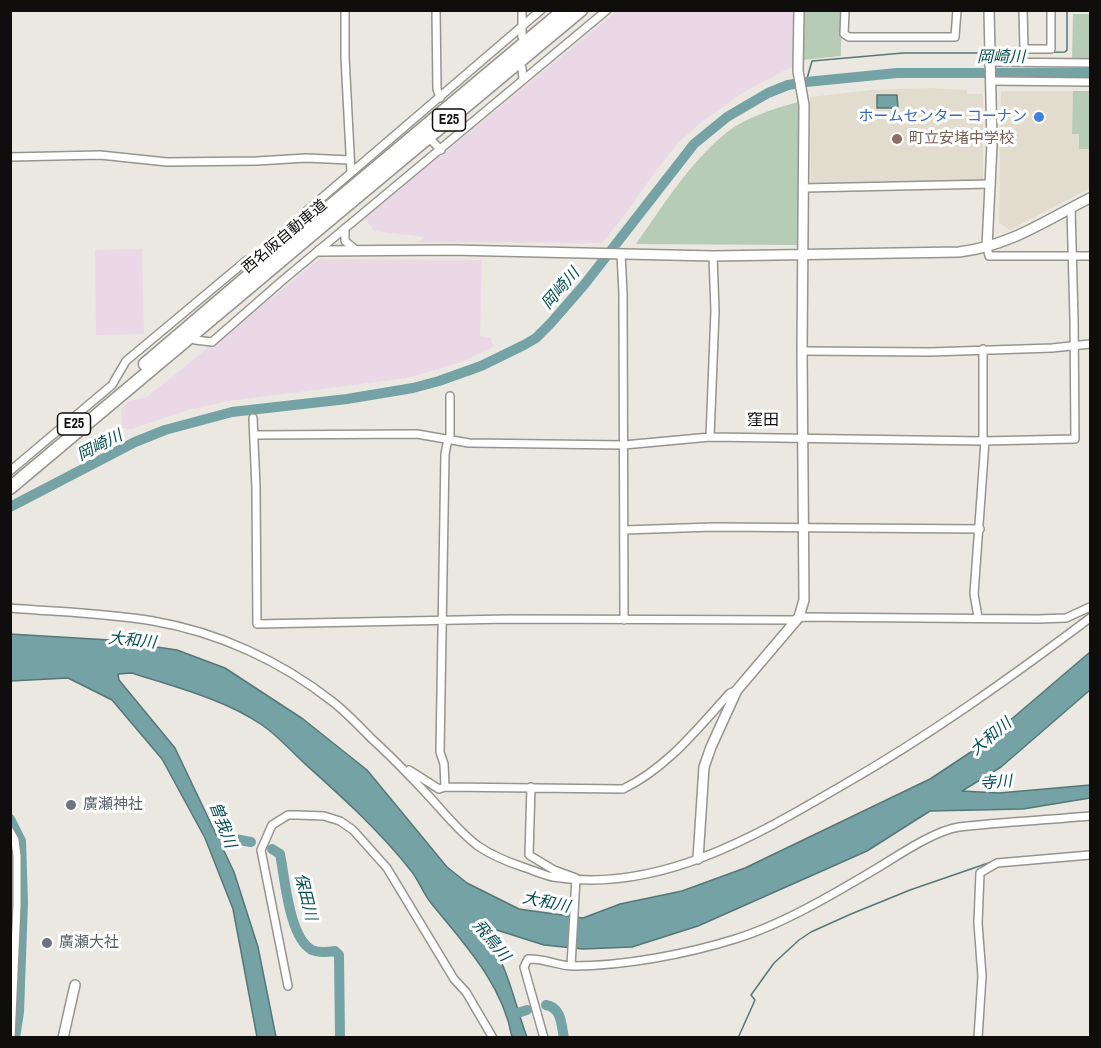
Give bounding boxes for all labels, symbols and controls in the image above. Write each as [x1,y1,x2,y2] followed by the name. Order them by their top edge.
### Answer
[977,48,1025,68] water label: 岡崎川
[859,108,1027,126] place label: ホームセンター コーナン
[432,109,466,131] road number: E25
[1032,110,1046,124] marker: ホームセンター コーナン
[909,130,1014,148] place label: 町立安堵中学校
[890,132,904,146] marker: 町立安堵中学校
[239,196,331,278] street label: 西名阪自動車道
[538,265,584,313] water label: 岡崎川
[747,411,779,431] district label: 窪田
[58,413,90,435] road number: E25
[74,427,126,465] water label: 岡崎川
[107,629,157,653] water label: 大和川
[966,714,1016,760] water label: 大和川
[979,772,1013,794] water label: 寺川
[83,796,143,814] place label: 廣瀬神社
[64,798,78,812] marker: 廣瀬神社
[204,799,240,851] water label: 曽我川
[290,871,320,923] water label: 保田川
[521,889,571,917] water label: 大和川
[468,916,514,966] water label: 飛鳥川
[59,934,119,952] place label: 廣瀬大社
[40,936,54,950] marker: 廣瀬大社

